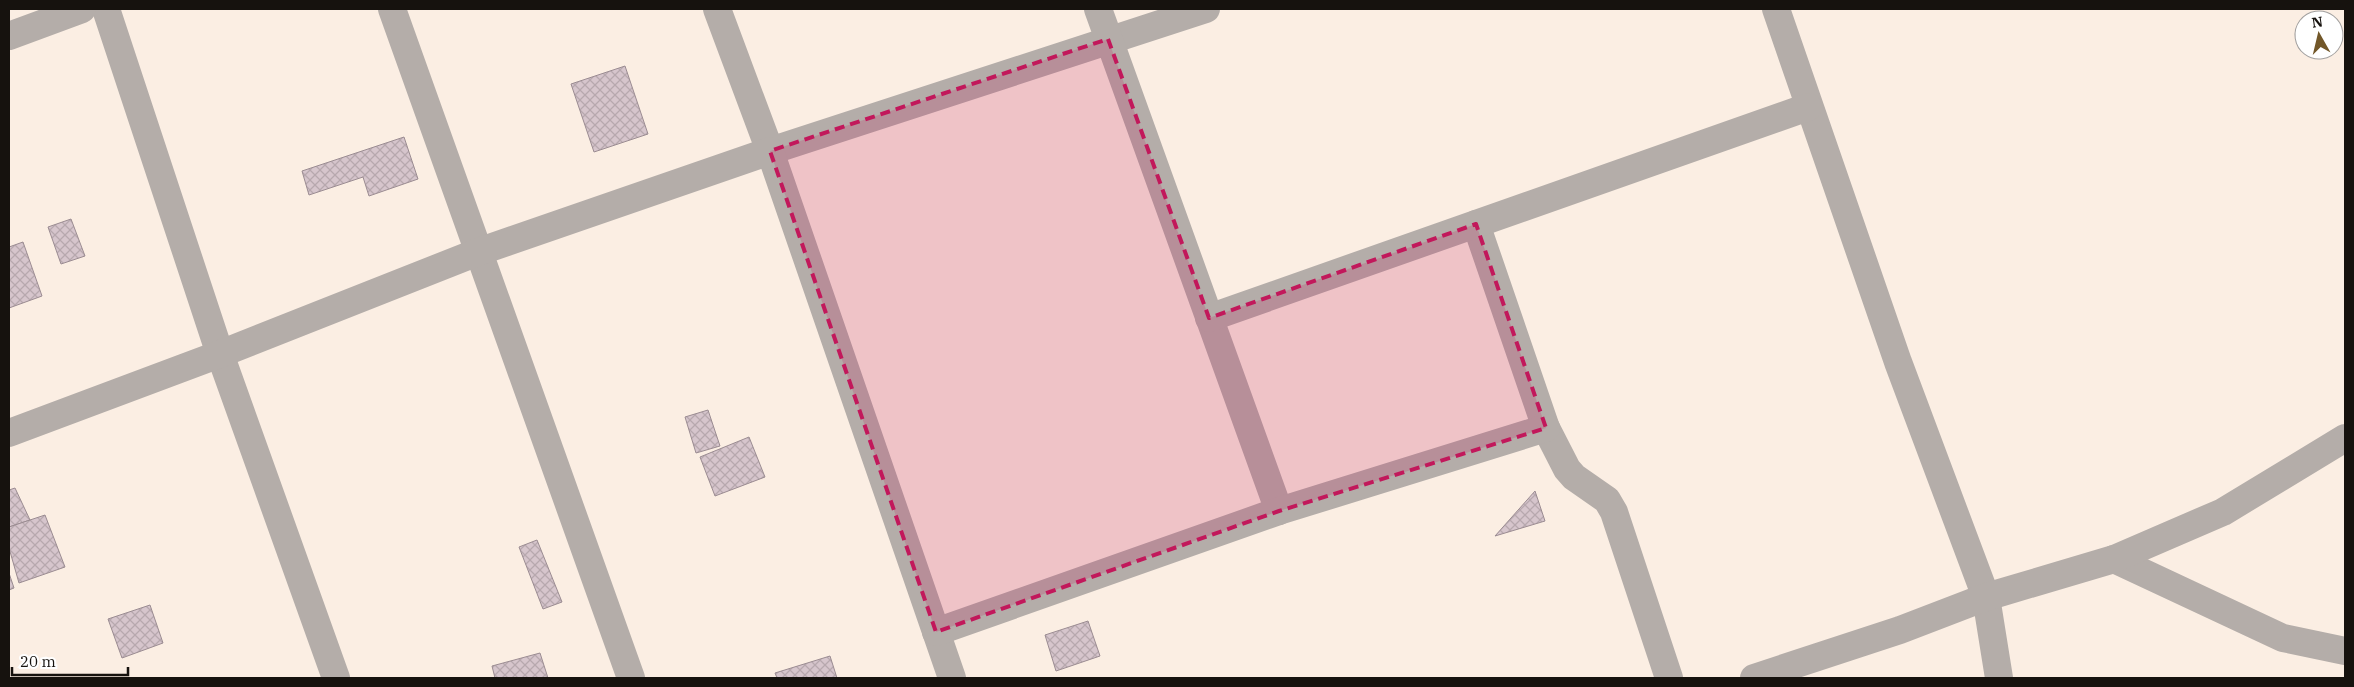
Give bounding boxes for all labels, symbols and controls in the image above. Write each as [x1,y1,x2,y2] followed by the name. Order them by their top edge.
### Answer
[2294,10,2344,60] north arrow
[2310,12,2324,32] text: N
[12,644,129,676] scale bar
[20,652,56,671] text: 20 m

